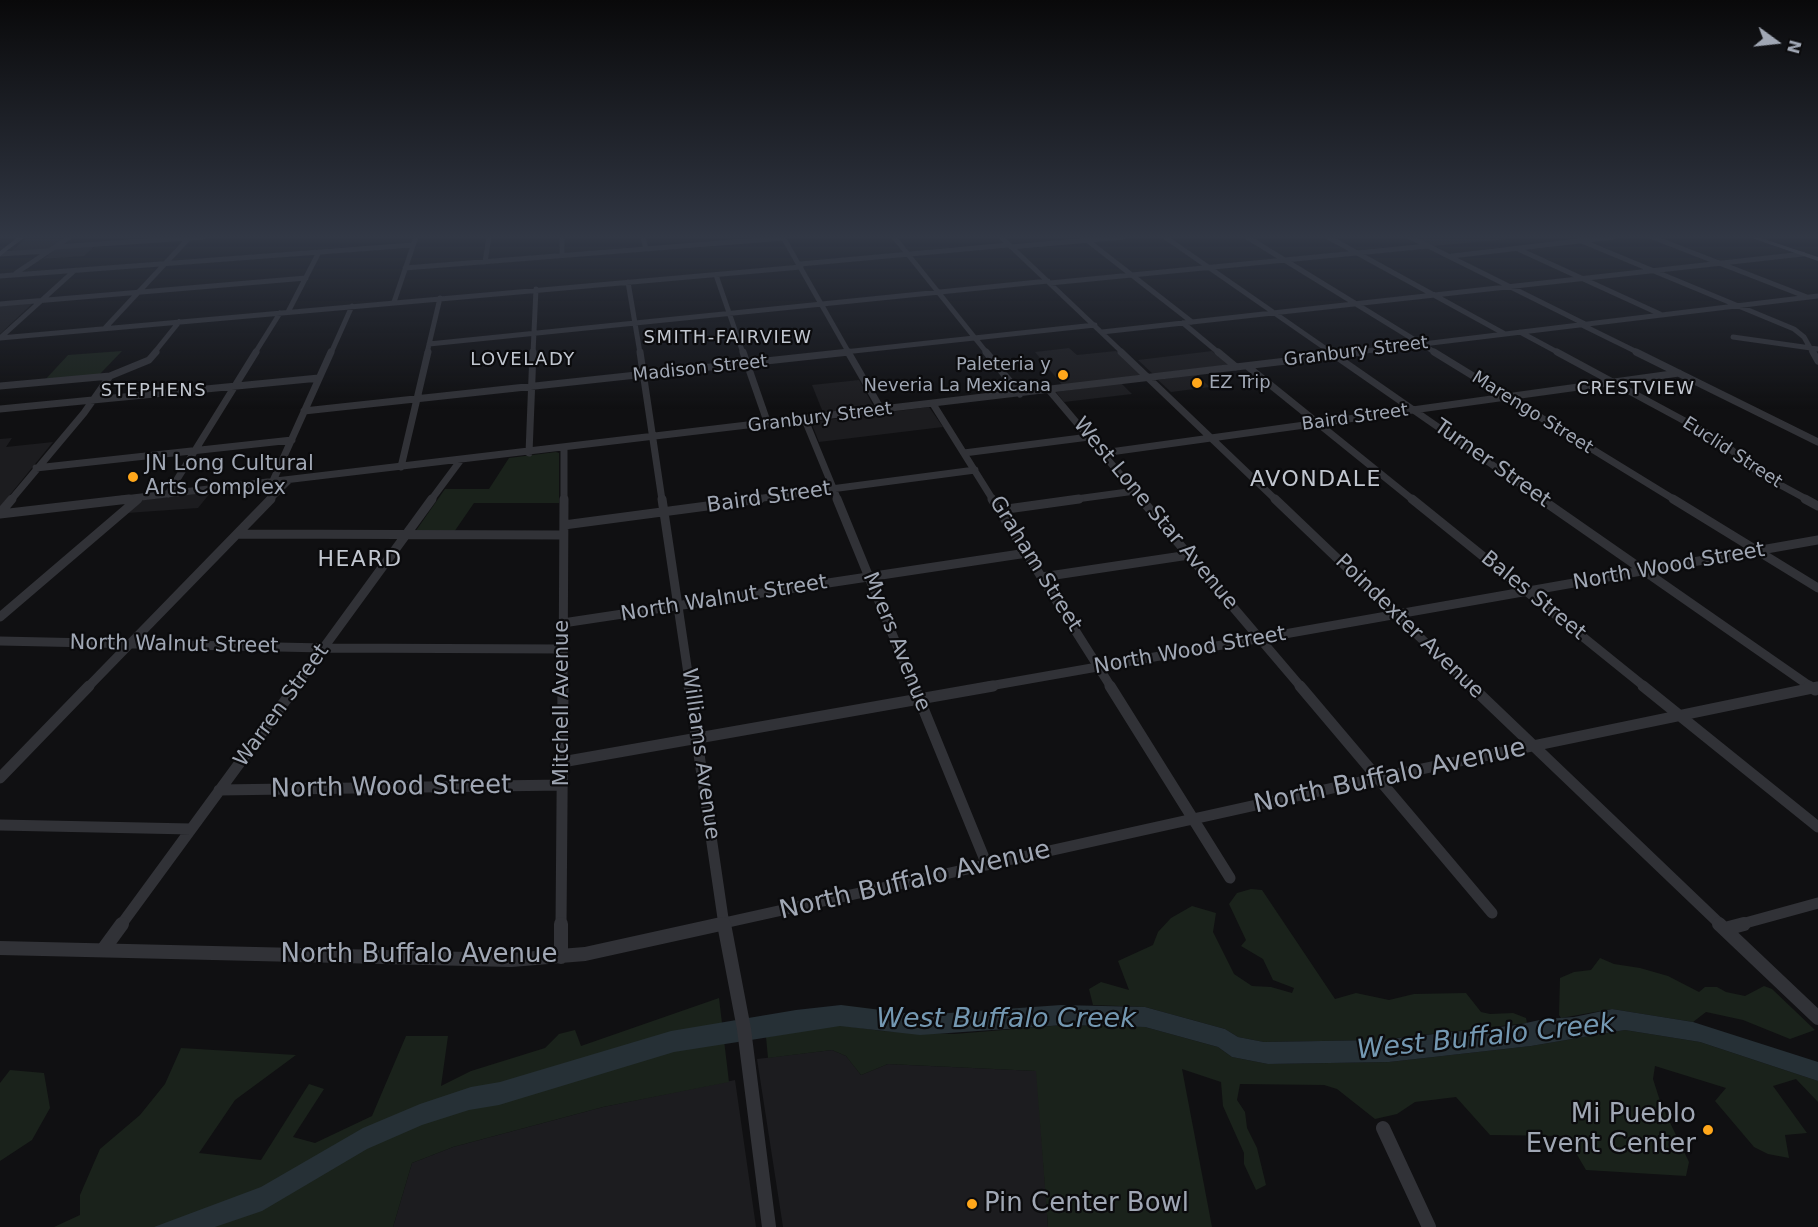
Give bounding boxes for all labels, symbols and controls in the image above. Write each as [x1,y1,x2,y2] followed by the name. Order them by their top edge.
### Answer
[1746,12,1806,72] north arrow
[1783,38,1805,56] text: N
[644,327,812,349] district label: SMITH-FAIRVIEW
[1283,332,1429,372] street label: Granbury Street
[470,349,576,371] district label: LOVELADY
[632,351,768,387] street label: Madison Street
[863,354,1051,397] place label: Paleteria y Neveria La Mexicana
[1467,367,1597,459] street label: Marengo Street
[1056,368,1070,382] marker: Paleteria y Neveria La Mexicana
[1209,372,1271,394] place label: EZ Trip
[1190,376,1204,390] marker: EZ Trip
[1576,378,1696,400] district label: CRESTVIEW
[101,380,207,402] district label: STEPHENS
[747,398,893,438] street label: Granbury Street
[1300,400,1410,436] street label: Baird Street
[1067,413,1243,615] street label: West Lone Star Avenue
[1678,413,1786,493] street label: Euclid Street
[1429,415,1555,513] street label: Turner Street
[145,452,314,502] place label: JN Long Cultural Arts Complex
[1250,467,1382,493] district label: AVONDALE
[126,470,140,484] marker: JN Long Cultural Arts Complex
[705,477,833,519] street label: Baird Street
[983,492,1087,636] street label: Graham Street
[1571,538,1767,596] street label: North Wood Street
[1476,546,1590,646] street label: Bales Street
[317,547,403,573] district label: HEARD
[1329,550,1489,704] street label: Poindexter Avenue
[857,569,935,715] street label: Myers Avenue
[619,570,829,628] street label: North Walnut Street
[550,620,576,786] street label: Mitchell Avenue
[1092,622,1288,680] street label: North Wood Street
[69,631,279,659] street label: North Walnut Street
[229,640,335,772] street label: Warren Street
[676,667,724,841] street label: Williams Avenue
[1251,733,1529,821] street label: North Buffalo Avenue
[270,770,512,806] street label: North Wood Street
[776,835,1054,927] street label: North Buffalo Avenue
[280,939,558,971] street label: North Buffalo Avenue
[876,1004,1136,1036] water label: West Buffalo Creek
[1355,1008,1617,1068] water label: West Buffalo Creek
[1526,1099,1696,1160] place label: Mi Pueblo Event Center
[1701,1123,1715,1137] marker: Mi Pueblo Event Center
[984,1188,1189,1220] place label: Pin Center Bowl
[965,1197,979,1211] marker: Pin Center Bowl

